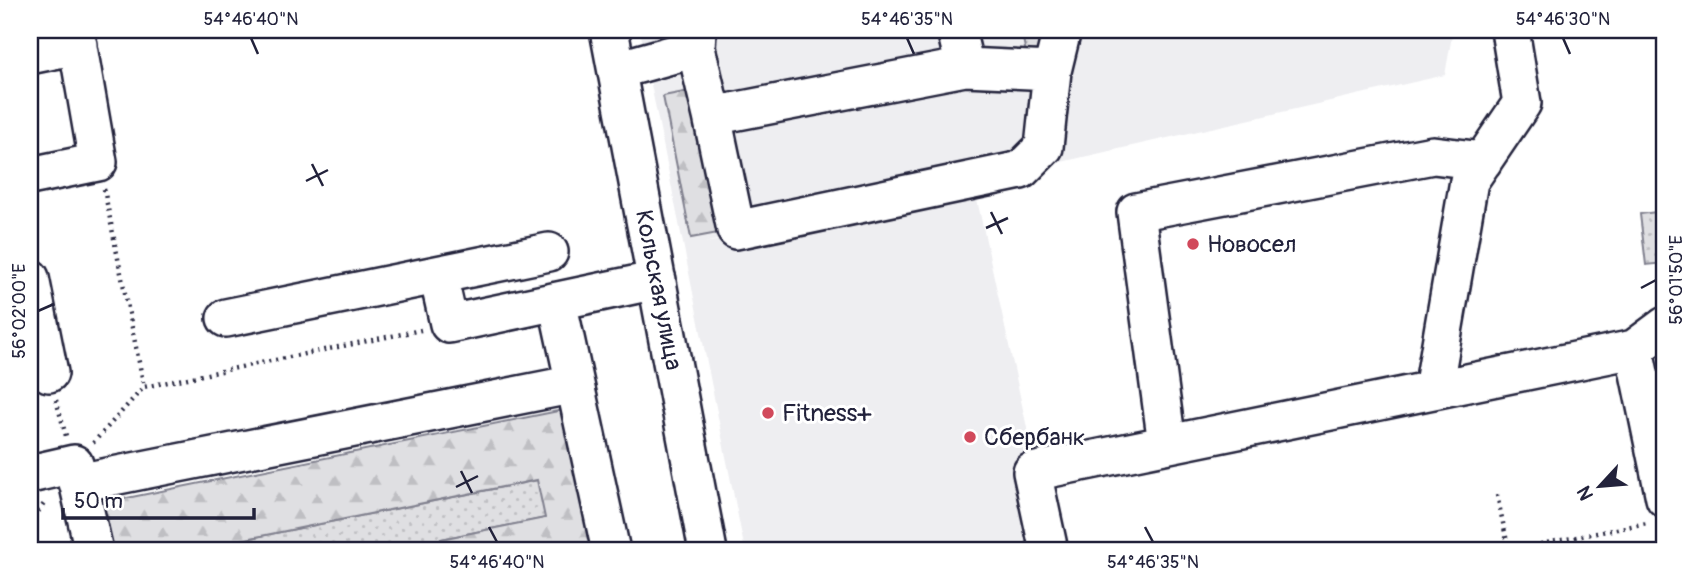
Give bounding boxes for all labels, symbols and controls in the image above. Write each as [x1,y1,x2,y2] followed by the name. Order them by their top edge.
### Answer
[204,8,298,31] text: 54°46'40"N
[861,8,953,31] text: 54°46'35"N
[1516,8,1610,31] text: 54°46'30"N
[629,208,688,373] street label: Кольская улица
[1207,230,1296,259] place label: Новосел
[1665,235,1688,325] text: 56°01'50"E
[1185,236,1201,252] marker: Новосел
[8,263,31,359] text: 56°02'00"E
[782,399,872,428] place label: Fitness+
[760,405,776,421] marker: Fitness+
[984,423,1085,452] place label: Сбербанк
[962,429,978,445] marker: Сбербанк
[1566,452,1636,522] north arrow
[63,476,254,520] scale bar
[1572,482,1599,504] text: N
[74,488,123,515] text: 50 m
[450,551,544,574] text: 54°46'40"N
[1107,551,1199,574] text: 54°46'35"N

